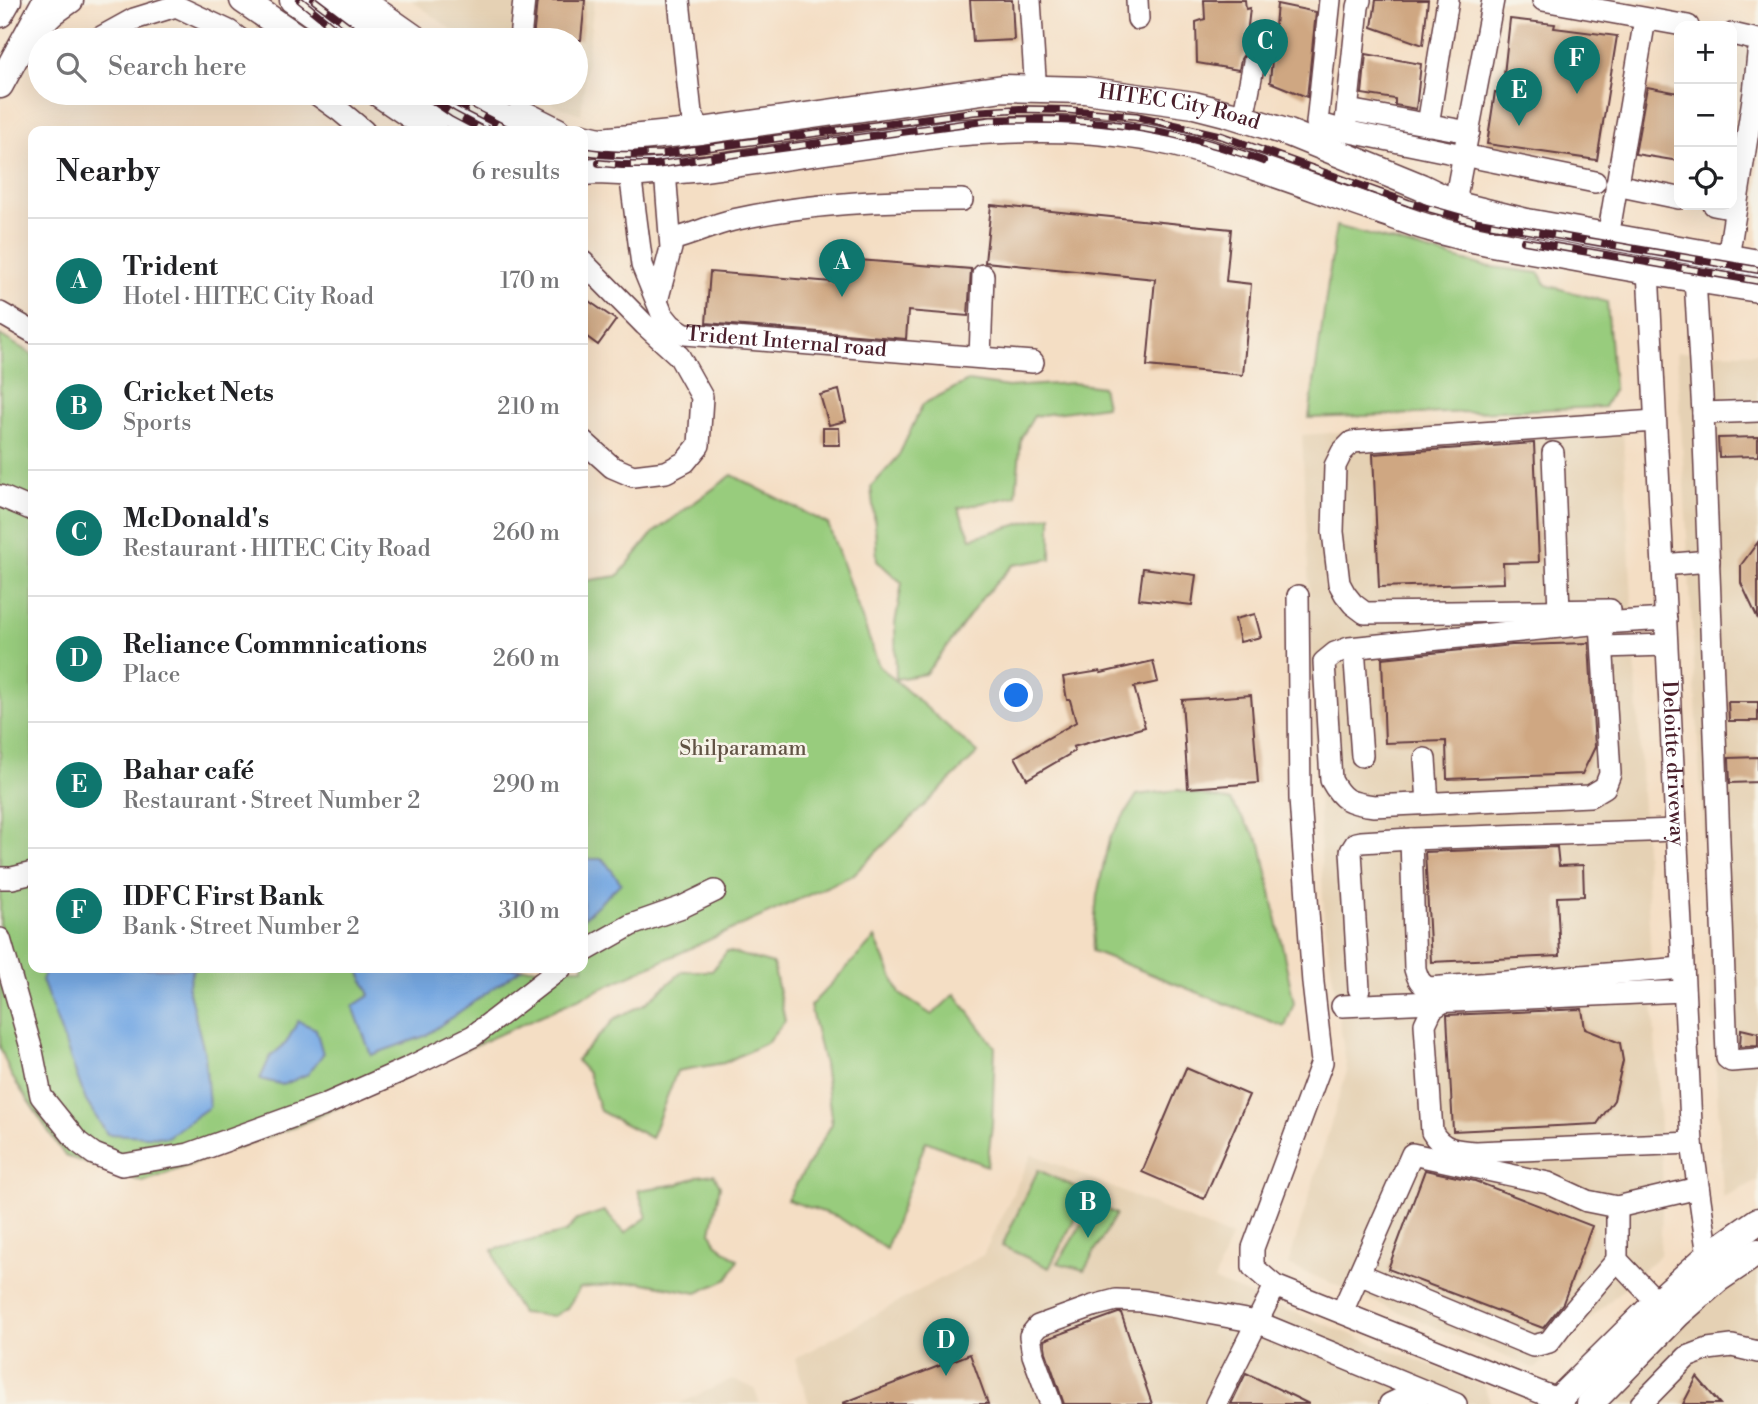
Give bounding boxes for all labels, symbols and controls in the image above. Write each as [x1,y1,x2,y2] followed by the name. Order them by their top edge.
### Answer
[1242,19,1288,77] pin: C
[1674,21,1737,210] map controls
[1674,21,1737,84] button: +
[28,28,588,105] search box
[1554,36,1600,94] pin: F
[52,48,90,86] icon: search
[108,51,247,83] text: Search here
[1496,68,1542,126] pin: E
[1097,79,1264,136] street label: HITEC City Road
[1674,84,1737,147] button: −
[1674,147,1737,210] button: locate
[56,153,160,191] text: Nearby
[472,158,560,186] text: 6 results
[819,239,865,297] pin: A
[123,251,218,283] text: Trident
[71,267,87,295] text: A
[500,267,560,295] text: 170 m
[123,283,374,311] text: Hotel · HITEC City Road
[684,321,888,363] street label: Trident Internal road
[123,377,274,409] text: Cricket Nets
[70,393,88,421] text: B
[497,393,560,421] text: 210 m
[123,409,191,437] text: Sports
[123,503,269,535] text: McDonald's
[71,519,87,547] text: C
[493,519,560,547] text: 260 m
[123,535,431,563] text: Restaurant · HITEC City Road
[123,629,427,661] text: Reliance Commnications
[70,645,88,673] text: D
[493,645,560,673] text: 260 m
[123,661,180,689] text: Place
[999,678,1033,712] your location
[1656,680,1690,848] street label: Deloitte driveway
[679,736,807,762] park label: Shilparamam
[123,755,254,787] text: Bahar café
[71,771,87,799] text: E
[493,771,560,799] text: 290 m
[123,787,420,815] text: Restaurant · Street Number 2
[123,881,324,913] text: IDFC First Bank
[71,897,87,925] text: F
[499,897,560,925] text: 310 m
[123,913,360,941] text: Bank · Street Number 2
[1065,1180,1111,1238] pin: B
[923,1318,969,1376] pin: D

